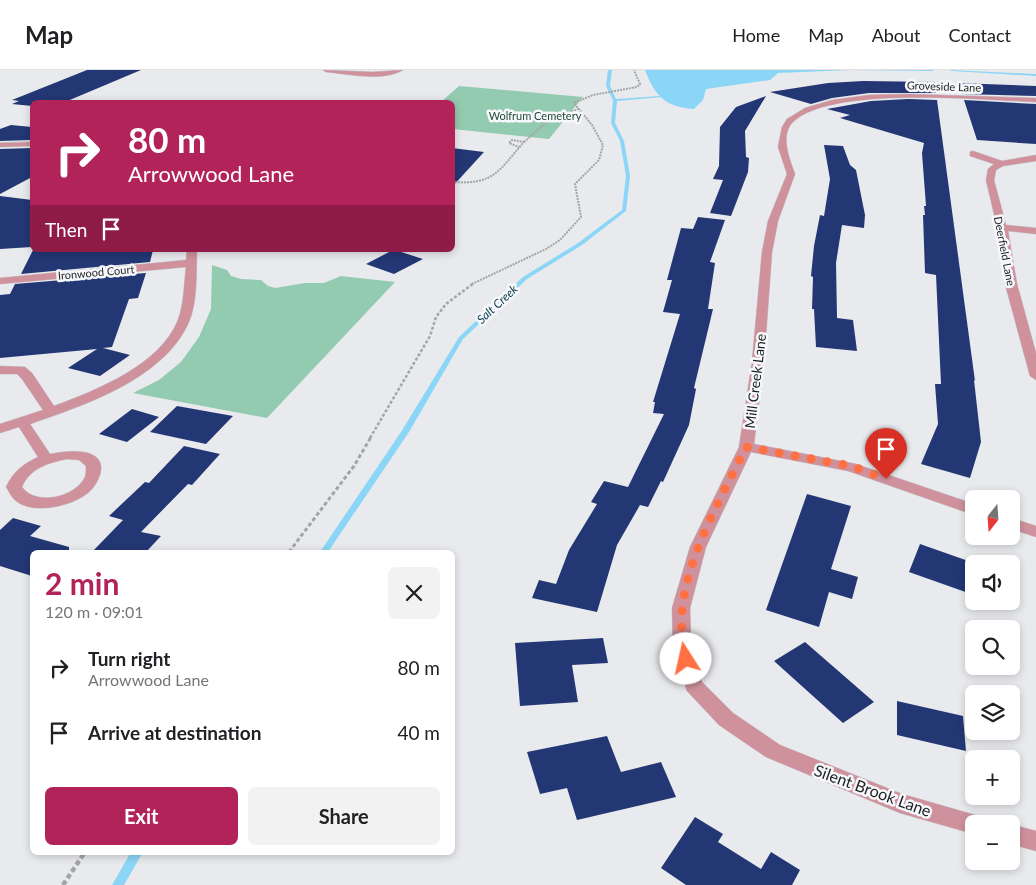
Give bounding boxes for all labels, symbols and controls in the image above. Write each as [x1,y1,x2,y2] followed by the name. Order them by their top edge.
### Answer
[25,20,73,49] text: Map
[732,24,780,46] text: Home
[808,24,844,46] text: Map
[872,24,921,46] text: About
[949,24,1011,46] text: Contact
[907,78,982,94] street label: Groveside Lane
[489,109,582,122] park label: Wolfrum Cemetery
[128,118,206,160] text: 80 m
[45,120,110,185] icon: right
[128,160,294,187] text: Arrowwood Lane
[97,215,125,243] icon: arrive
[992,215,1018,287] street label: Deerfield Lane
[45,218,87,241] text: Then
[57,262,135,282] street label: Ironwood Court
[473,281,521,327] water label: Salt Creek
[741,333,769,429] street label: Mill Creek Lane
[865,428,907,479] pin
[872,435,900,463] icon: arrive
[965,490,1020,545] north arrow
[965,490,1020,870] map controls
[965,555,1020,610] button: sound
[45,565,119,601] text: 2 min
[388,567,440,619] button: close
[45,602,144,621] text: 120 m · 09:01
[965,620,1020,675] button: search
[659,632,711,684] position arrow
[88,647,170,670] text: Turn right
[45,654,73,682] icon: right
[397,656,440,679] text: 80 m
[88,670,209,689] text: Arrowwood Lane
[965,685,1020,740] button: layers
[45,719,73,747] icon: arrive
[88,721,261,744] text: Arrive at destination
[397,721,440,744] text: 40 m
[965,750,1020,805] button: +
[812,760,934,820] street label: Silent Brook Lane
[45,787,238,845] button: Exit
[248,787,440,845] button: Share
[965,815,1020,870] button: −

